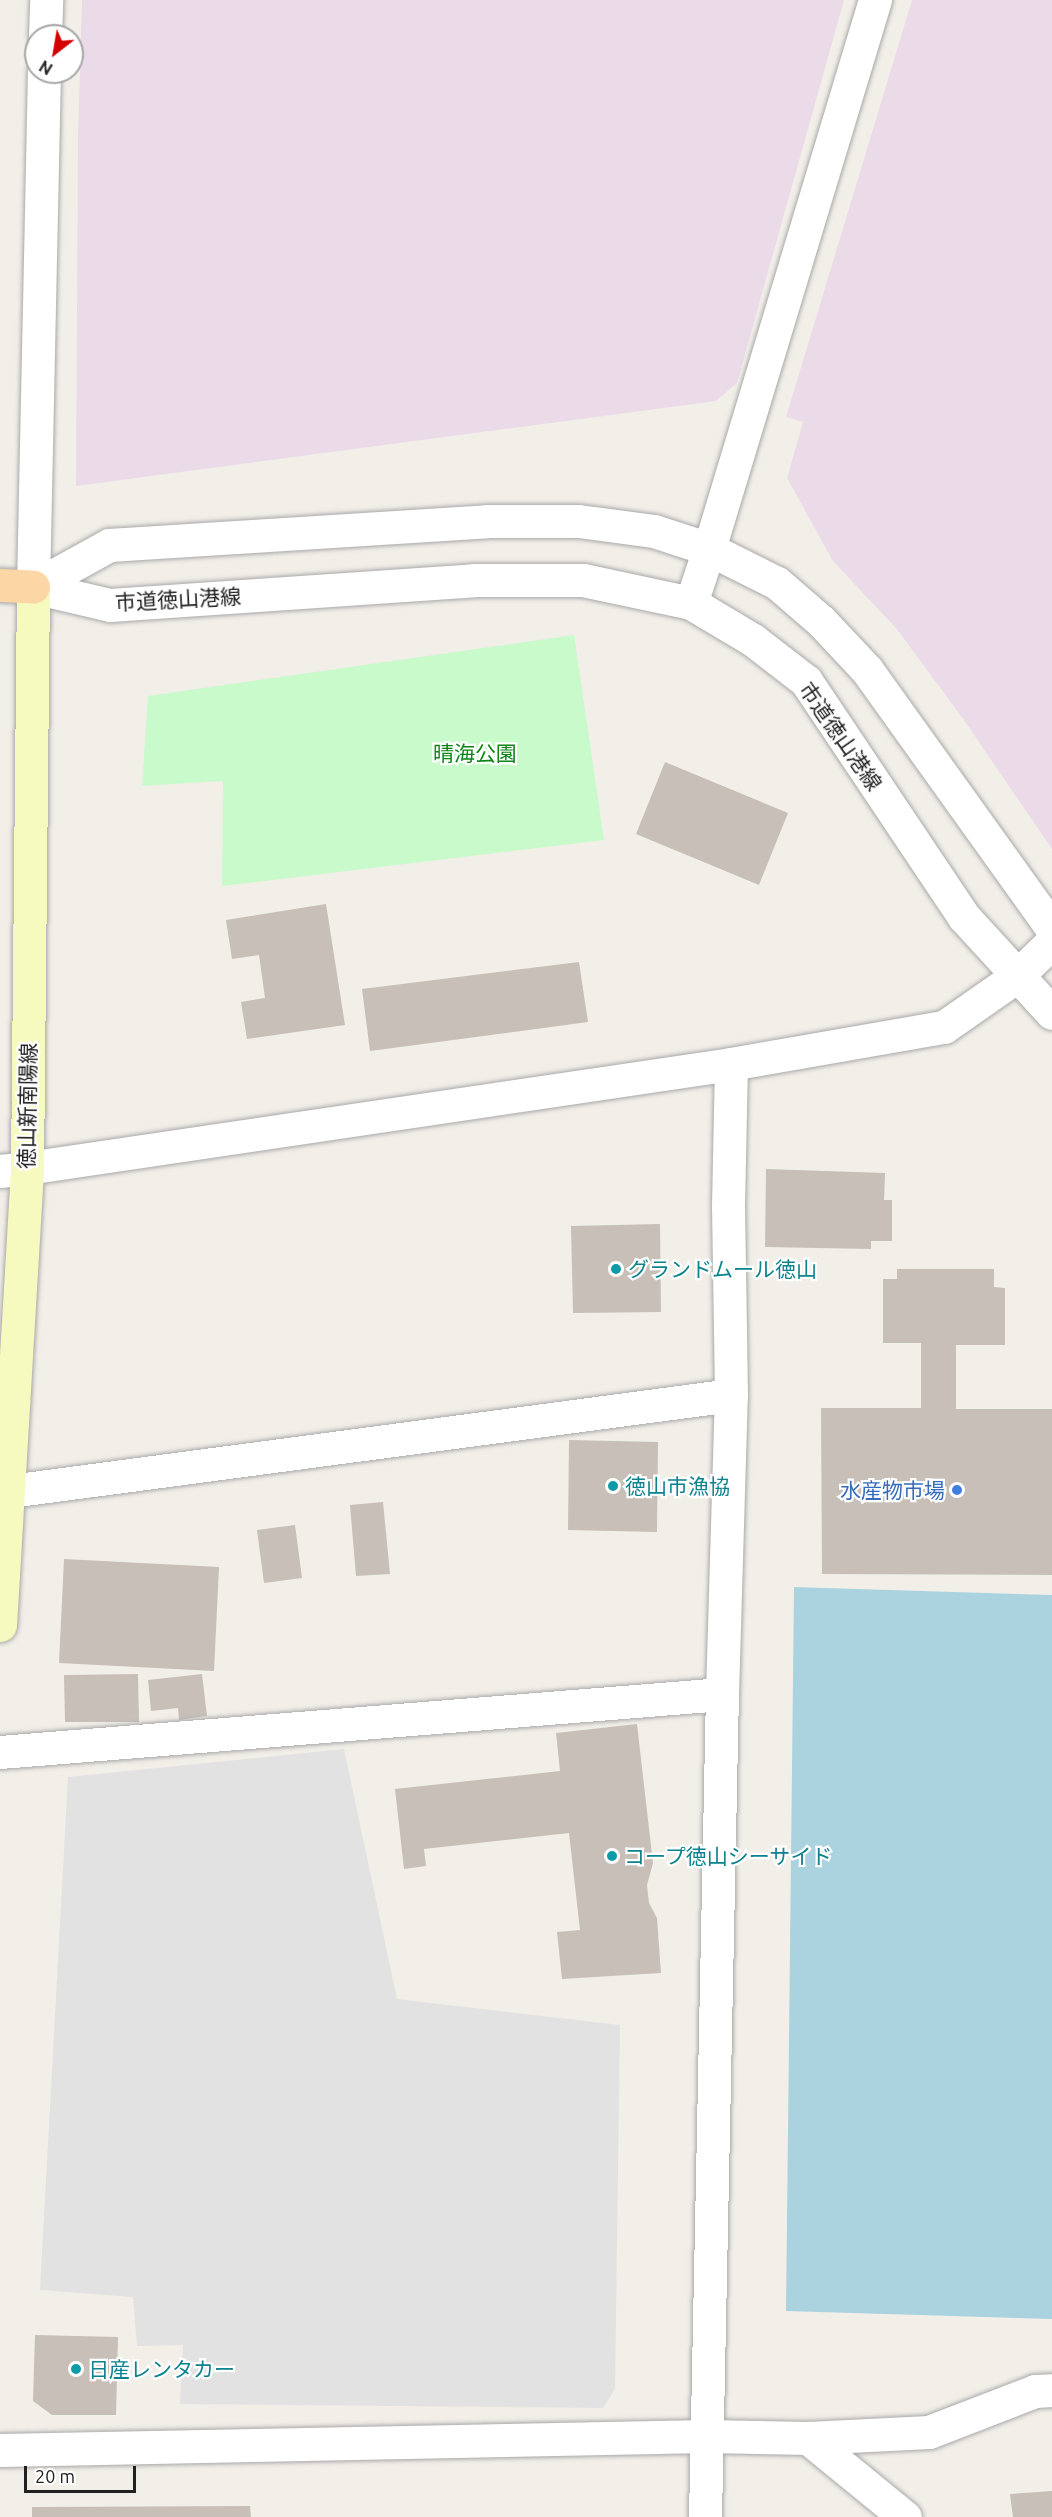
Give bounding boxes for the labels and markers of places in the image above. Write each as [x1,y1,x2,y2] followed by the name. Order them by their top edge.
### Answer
[628,1256,817,1282] place label: グランドムール徳山
[609,1262,623,1276] marker: グランドムール徳山
[625,1473,730,1499] place label: 徳山市漁協
[840,1477,945,1503] place label: 水産物市場
[606,1479,620,1493] marker: 徳山市漁協
[950,1483,964,1497] marker: 水産物市場
[624,1843,834,1869] place label: コープ徳山シーサイド
[605,1849,619,1863] marker: コープ徳山シーサイド
[88,2356,235,2382] place label: 日産レンタカー
[69,2362,83,2376] marker: 日産レンタカー

